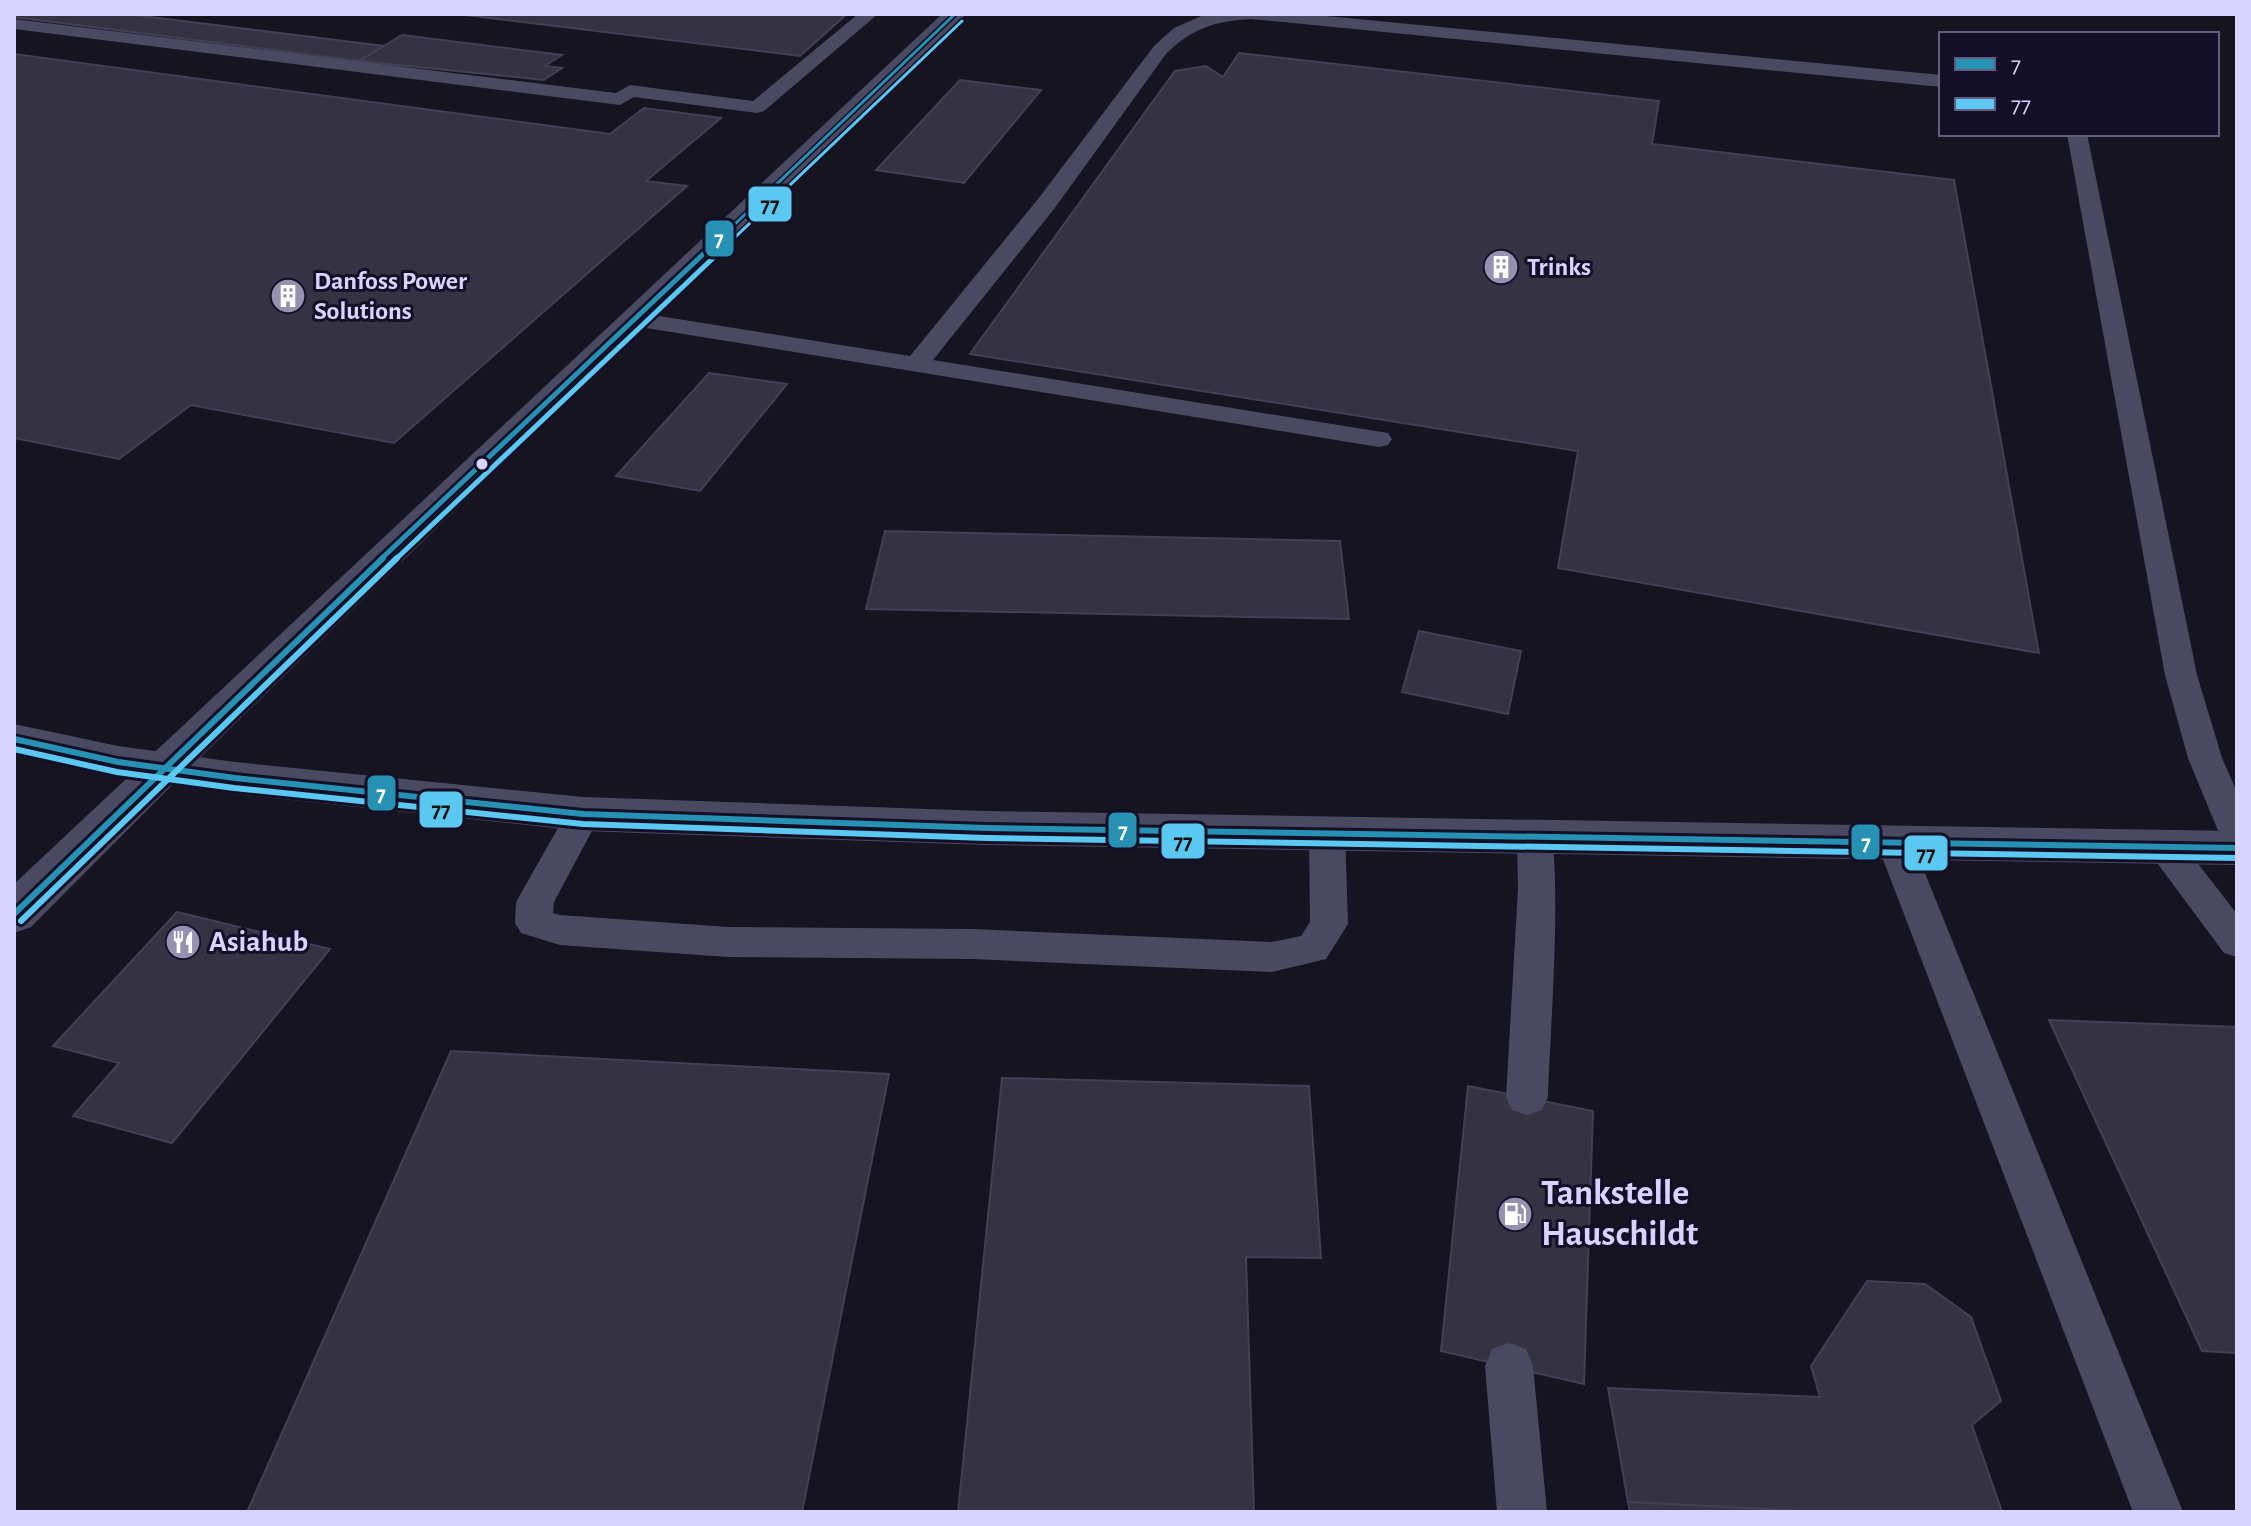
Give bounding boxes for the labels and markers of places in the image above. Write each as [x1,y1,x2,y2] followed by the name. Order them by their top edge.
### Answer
[1482,248,1520,286] building icon: Trinks
[1527,254,1591,280] place label: Trinks
[314,268,467,324] place label: Danfoss Power Solutions
[269,277,307,315] building icon: Danfoss Power Solutions
[474,456,490,472] unlabelled marker
[164,923,202,961] restaurant icon: Asiahub
[209,927,308,957] place label: Asiahub
[1541,1175,1698,1252] place label: Tankstelle Hauschildt
[1496,1195,1534,1233] fuel station icon: Tankstelle Hauschildt

